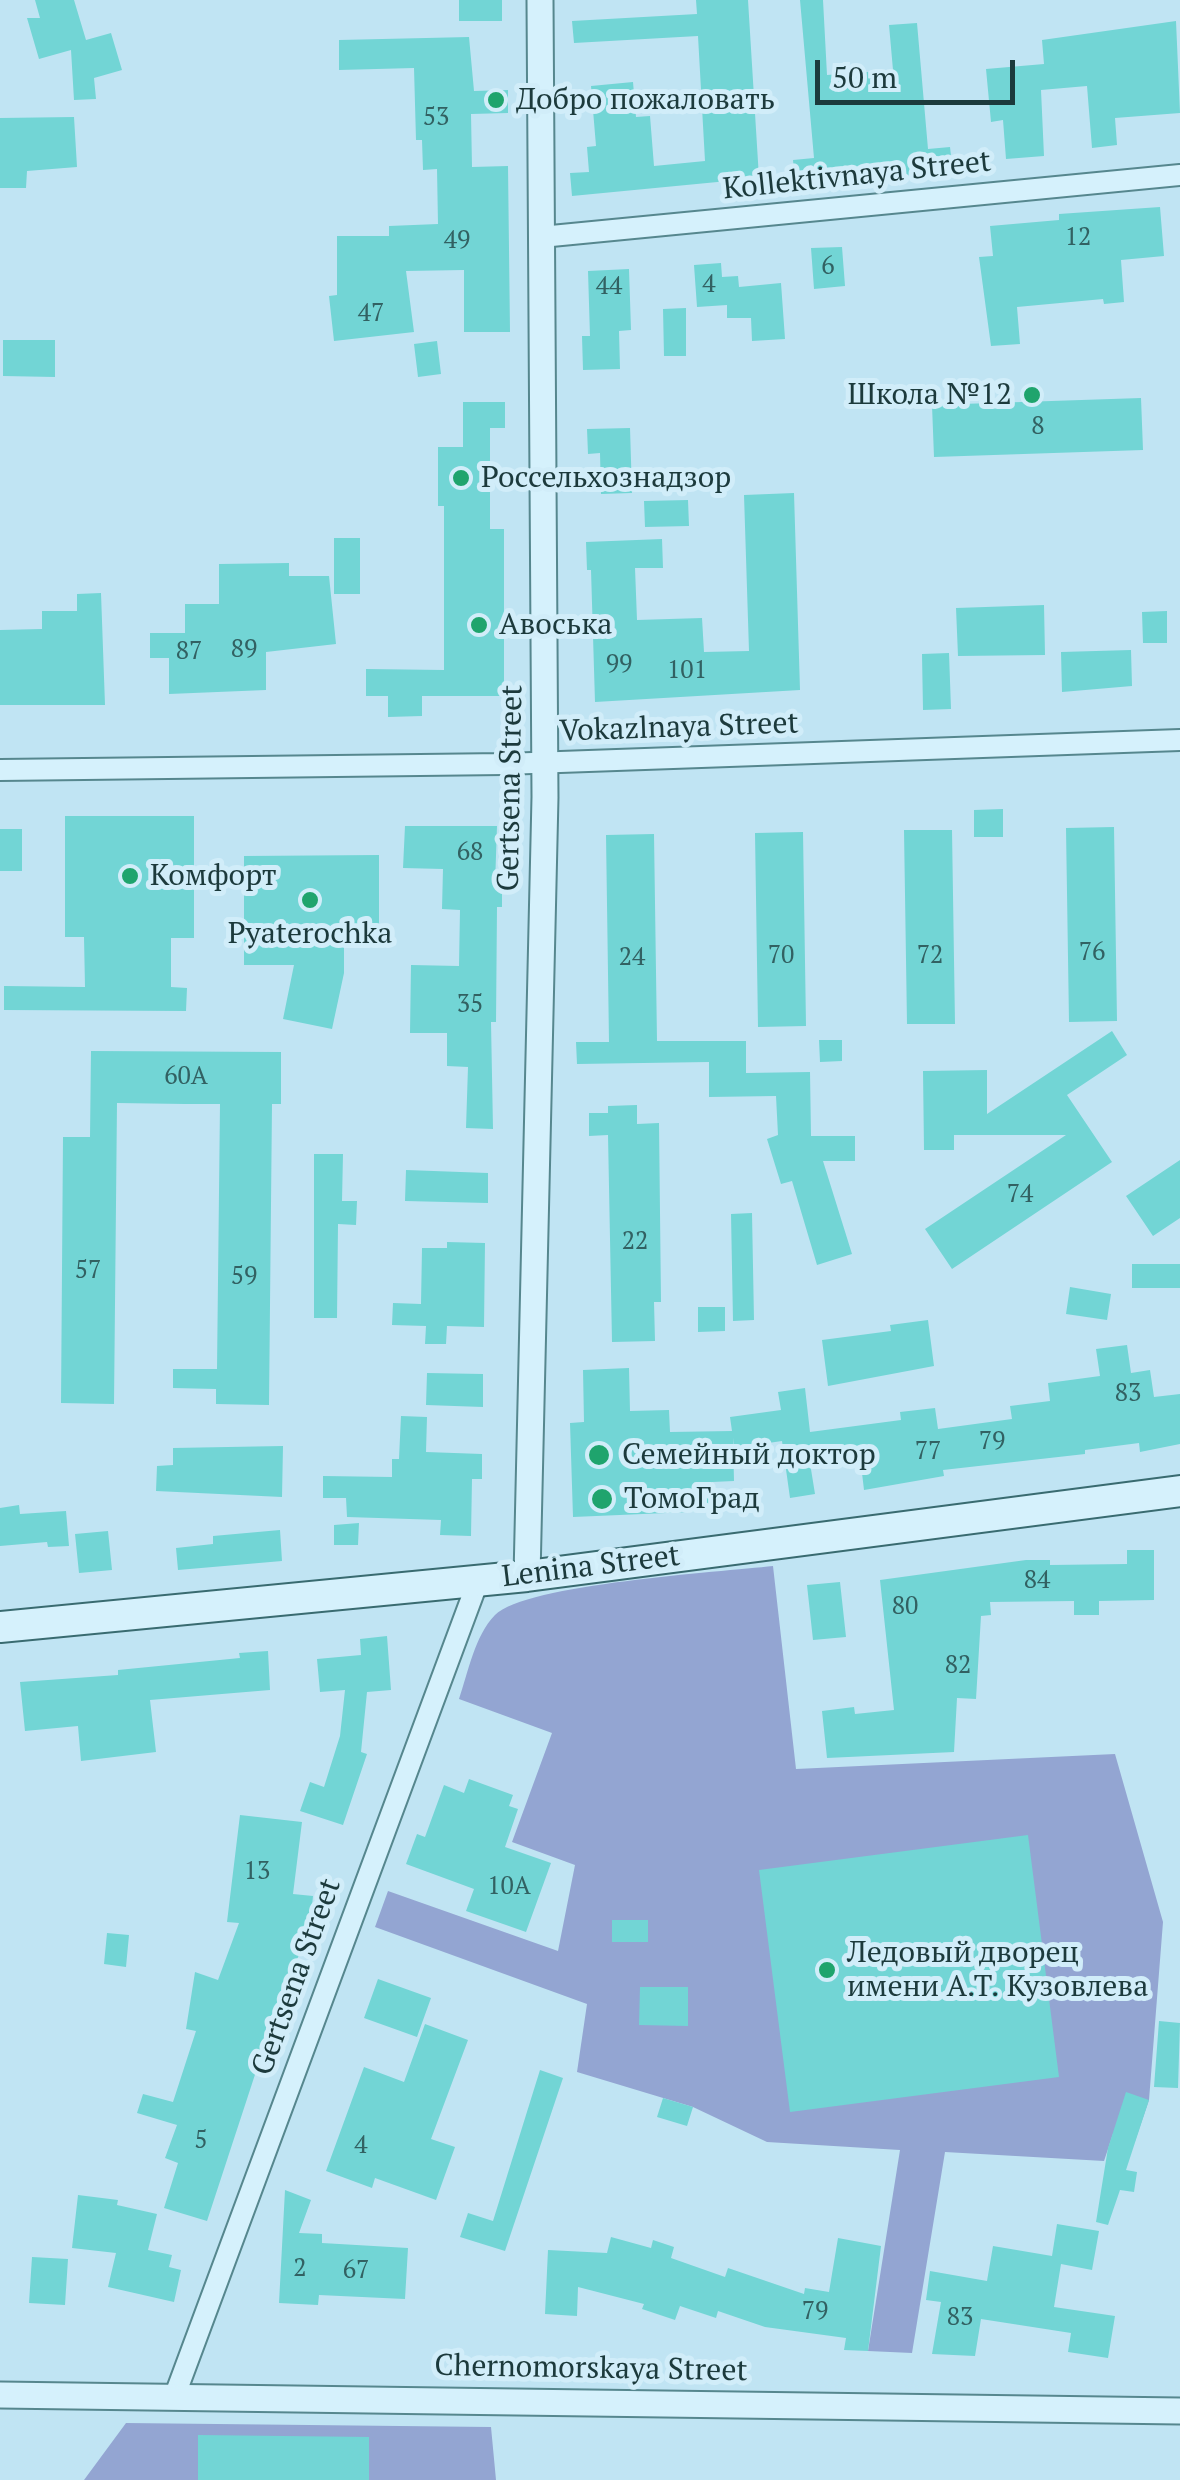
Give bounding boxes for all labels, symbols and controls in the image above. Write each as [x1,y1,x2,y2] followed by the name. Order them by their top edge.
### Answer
[820,40,1020,102] scale bar
[832,57,897,97] text: 50 m
[516,82,775,118] place label: Добро пожаловать
[485,89,507,111] marker: Добро пожаловать
[423,103,449,133] house number: 53
[721,144,993,208] street label: Kollektivnaya Street
[1065,223,1091,253] house number: 12
[444,226,470,256] house number: 49
[821,252,835,282] house number: 6
[702,270,716,300] house number: 4
[596,272,622,302] house number: 44
[358,299,384,329] house number: 47
[848,377,1012,413] place label: Школа №12
[1021,384,1043,406] marker: Школа №12
[1031,412,1045,442] house number: 8
[481,460,731,496] place label: Россельхознадзор
[450,467,472,489] marker: Россельхознадзор
[499,607,613,643] place label: Авоська
[468,614,490,636] marker: Авоська
[231,635,257,665] house number: 89
[176,637,202,667] house number: 87
[606,650,632,680] house number: 99
[667,656,707,686] house number: 101
[491,684,531,892] street label: Gertsena Street
[559,706,799,750] street label: Vokazlnaya Street
[457,838,483,868] house number: 68
[150,858,277,894] place label: Комфорт
[119,865,141,887] marker: Комфорт
[299,889,321,911] marker: Pyaterochka
[228,916,392,952] place label: Pyaterochka
[1079,938,1105,968] house number: 76
[768,941,794,971] house number: 70
[917,941,943,971] house number: 72
[619,943,645,973] house number: 24
[457,990,483,1020] house number: 35
[164,1062,208,1092] house number: 60А
[1007,1180,1033,1210] house number: 74
[622,1227,648,1257] house number: 22
[75,1256,101,1286] house number: 57
[231,1262,257,1292] house number: 59
[1115,1379,1141,1409] house number: 83
[979,1427,1005,1457] house number: 79
[622,1437,876,1473] place label: Семейный доктор
[915,1437,941,1467] house number: 77
[586,1442,612,1468] marker: Семейный доктор
[624,1481,760,1517] place label: ТомоГрад
[589,1486,615,1512] marker: ТомоГрад
[500,1538,682,1596] street label: Lenina Street
[1024,1566,1050,1596] house number: 84
[892,1592,918,1622] house number: 80
[945,1651,971,1681] house number: 82
[244,1857,270,1887] house number: 13
[487,1872,531,1902] house number: 10А
[245,1874,349,2080] street label: Gertsena Street
[847,1935,1148,2006] place label: Ледовый дворец имени А.Т. Кузовлева
[816,1959,838,1981] marker: Ледовый дворец имени А.Т. Кузовлева
[194,2126,208,2156] house number: 5
[354,2131,368,2161] house number: 4
[293,2254,307,2284] house number: 2
[343,2256,369,2286] house number: 67
[802,2297,828,2327] house number: 79
[947,2303,973,2333] house number: 83
[434,2348,748,2390] street label: Chernomorskaya Street

